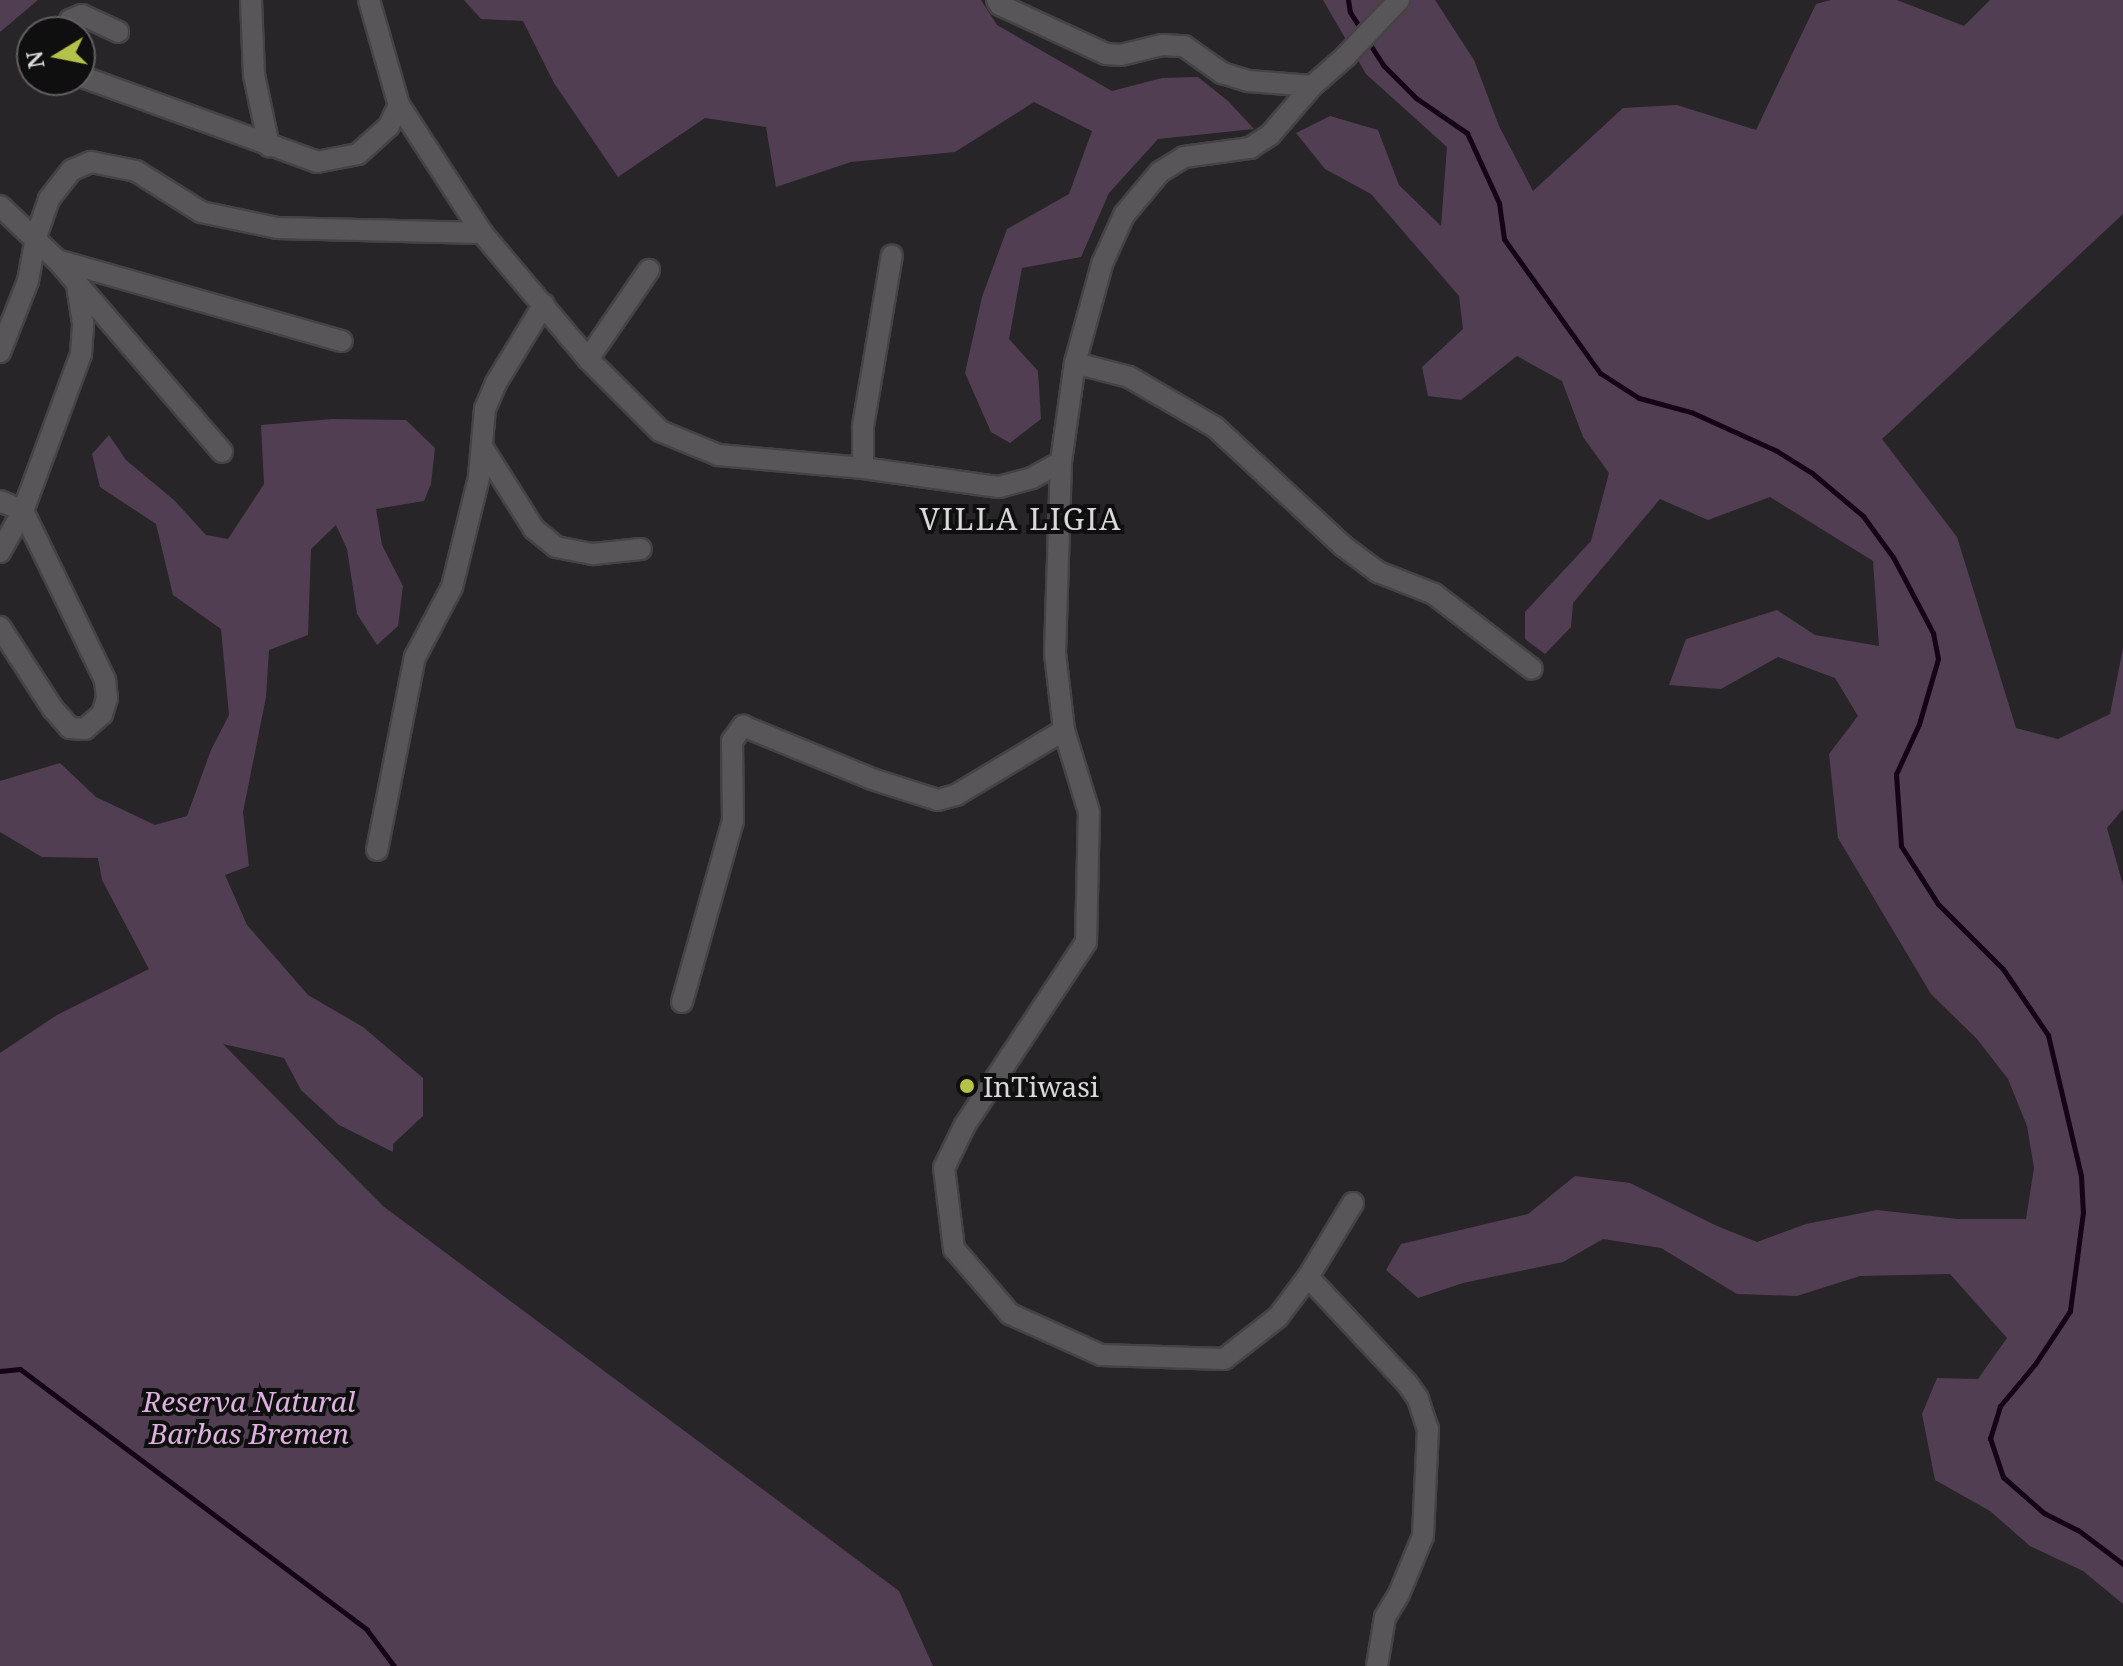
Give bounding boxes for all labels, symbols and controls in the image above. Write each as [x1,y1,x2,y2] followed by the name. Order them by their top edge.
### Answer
[16,16,96,96] north arrow
[18,49,51,71] text: N
[920,501,1122,537] district label: VILLA LIGIA
[983,1069,1099,1103] place label: InTiwasi
[958,1077,976,1095] marker: InTiwasi
[143,1384,355,1450] park label: Reserva Natural Barbas Bremen

